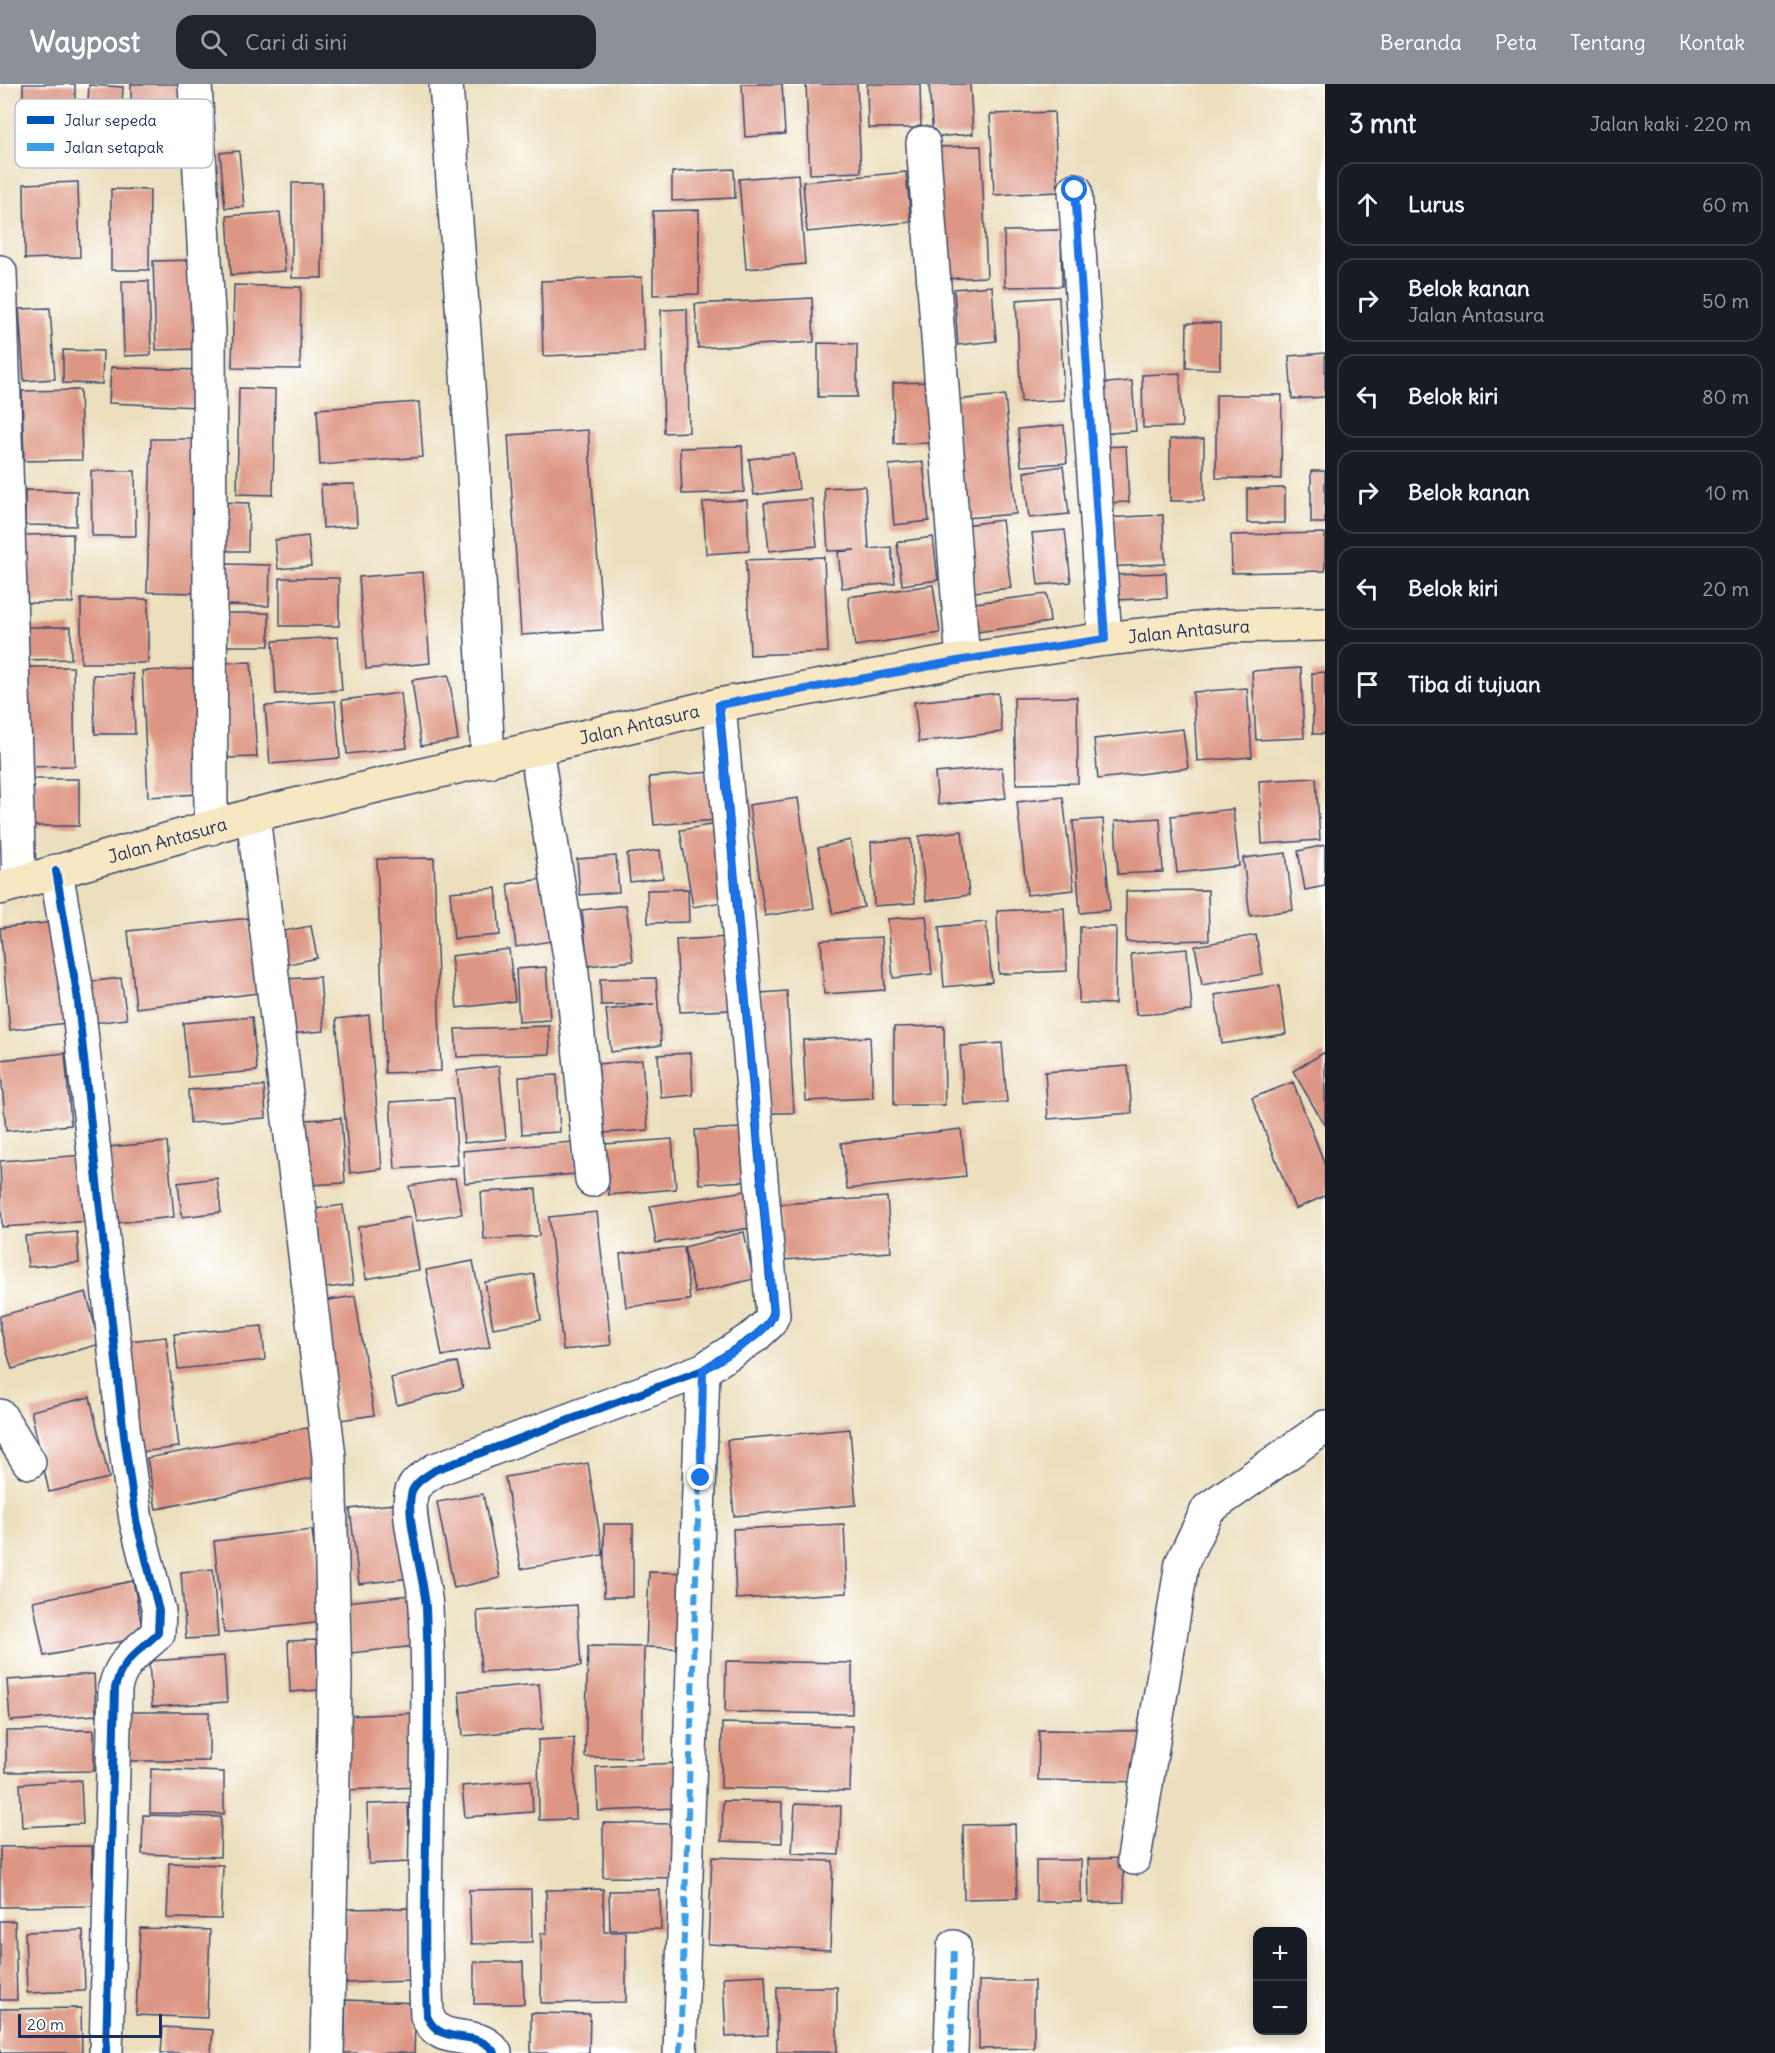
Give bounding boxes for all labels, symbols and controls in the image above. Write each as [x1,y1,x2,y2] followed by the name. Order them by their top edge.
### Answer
[176,15,596,69] search box
[30,24,140,60] text: Waypost
[197,26,230,59] icon: search
[245,28,347,56] text: Cari di sini
[1380,29,1462,56] text: Beranda
[1495,29,1537,56] text: Peta
[1570,29,1646,56] text: Tentang
[1679,29,1745,56] text: Kontak
[15,99,213,168] legend
[1349,107,1416,140] text: 3 mnt
[64,110,157,130] text: Jalur sepeda
[1590,111,1751,136] text: Jalan kaki · 220 m
[64,137,164,157] text: Jalan setapak
[1061,176,1087,202] route start
[1351,188,1384,221] icon: ahead
[1408,190,1464,218] text: Lurus
[1702,192,1749,217] text: 60 m
[1408,274,1530,302] text: Belok kanan
[1351,284,1384,317] icon: right
[1702,288,1749,313] text: 50 m
[1408,302,1544,327] text: Jalan Antasura
[1351,380,1384,413] icon: left
[1408,382,1498,410] text: Belok kiri
[1702,384,1749,409] text: 80 m
[1351,476,1384,509] icon: right
[1408,478,1530,506] text: Belok kanan
[1706,480,1749,505] text: 10 m
[1351,572,1384,605] icon: left
[1408,574,1498,602] text: Belok kiri
[1703,576,1749,601] text: 20 m
[1126,614,1250,648] street label: Jalan Antasura
[1351,668,1384,701] icon: arrive
[1408,670,1541,698] text: Tiba di tujuan
[577,699,701,749] street label: Jalan Antasura
[105,812,229,868] street label: Jalan Antasura
[687,1464,713,1490] route end
[1253,1927,1307,2035] map controls
[1253,1927,1307,1981] button: +
[1253,1981,1307,2035] button: −
[18,2011,162,2038] scale bar
[27,2014,64,2034] text: 20 m

